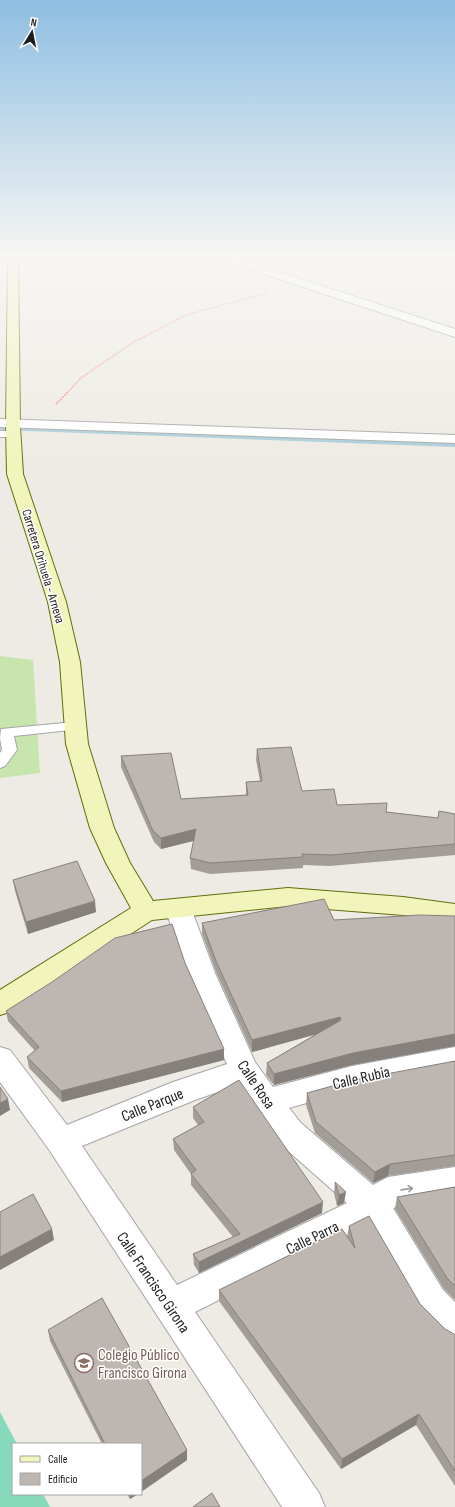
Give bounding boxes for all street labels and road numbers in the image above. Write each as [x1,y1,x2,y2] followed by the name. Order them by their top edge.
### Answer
[18,507,68,625] street label: Carretera Orihuela - Arneva
[233,1057,279,1113] street label: Calle Rosa
[331,1063,392,1094] street label: Calle Rubia
[119,1084,186,1126] street label: Calle Parque
[283,1217,342,1259] street label: Calle Parra
[112,1229,194,1337] street label: Calle Francisco Girona

